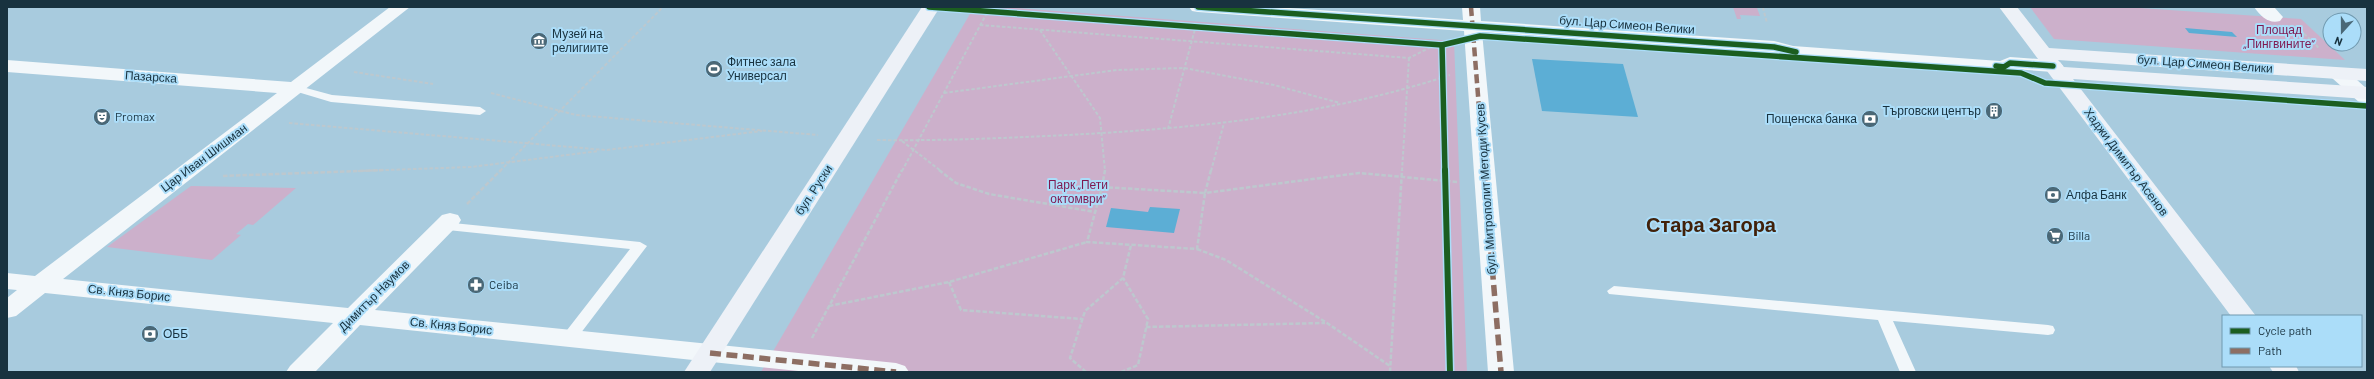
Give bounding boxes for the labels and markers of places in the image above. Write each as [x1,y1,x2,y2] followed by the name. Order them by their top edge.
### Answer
[552,26,609,55] place label: Музей на религиите
[529,31,549,51] museum icon: Музей на религиите
[727,54,796,83] place label: Фитнес зала Универсал
[704,59,724,79] sports icon: Фитнес зала Универсал
[1984,101,2004,121] building icon: Търговски център
[1882,103,1981,118] place label: Търговски център
[92,107,112,127] theatre icon: Promax
[115,109,155,123] place label: Promax
[1860,109,1880,129] bank icon: Пощенска банка
[1766,111,1857,126] place label: Пощенска банка
[2043,185,2063,205] bank icon: Алфа Банк
[2066,187,2127,202] place label: Алфа Банк
[2045,226,2065,246] supermarket icon: Billa
[2068,228,2090,242] place label: Billa
[466,275,486,295] pharmacy icon: Ceiba
[489,277,518,291] place label: Ceiba
[140,324,160,344] bank icon: ОББ
[163,326,188,340] place label: ОББ

